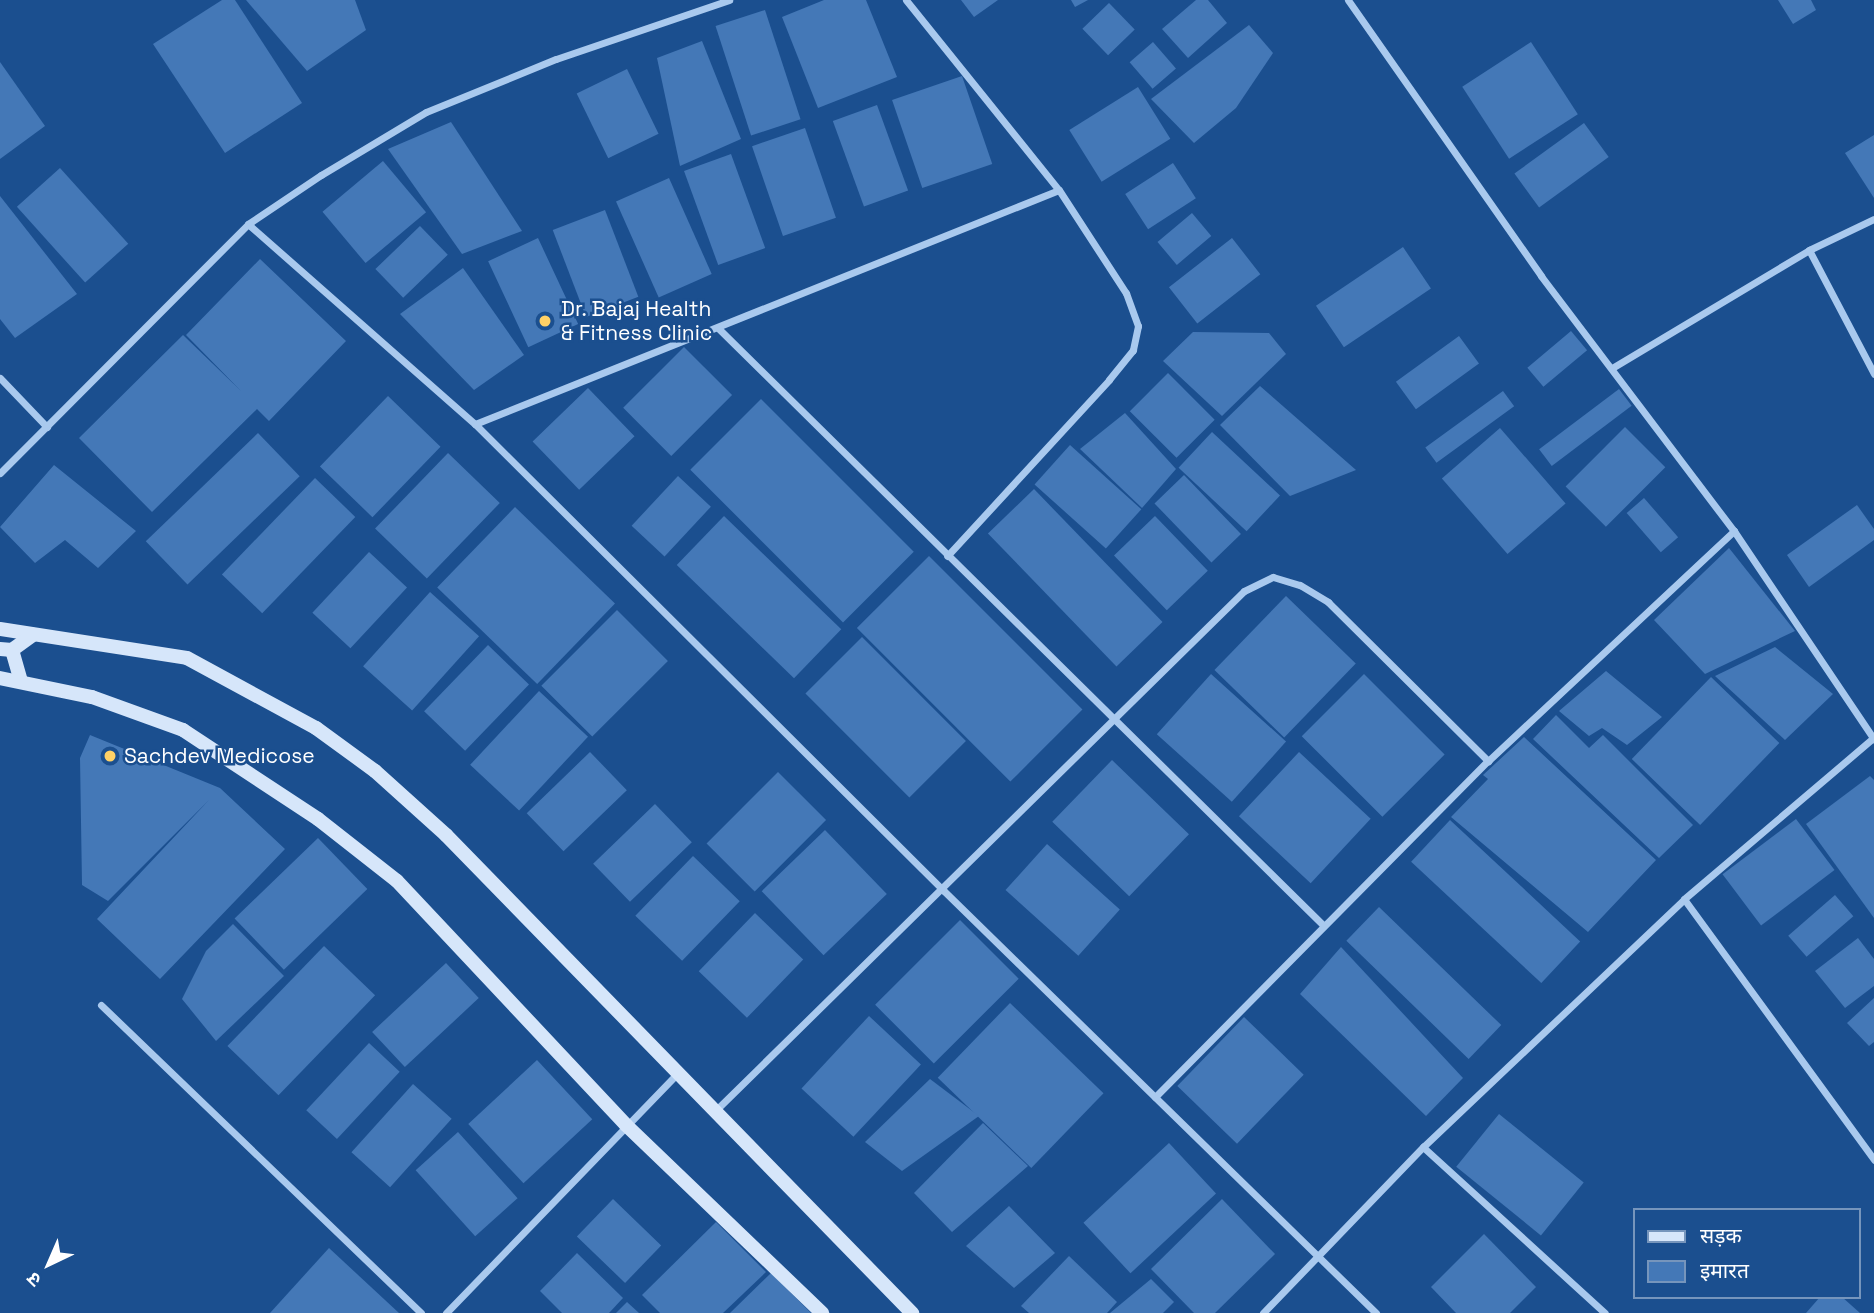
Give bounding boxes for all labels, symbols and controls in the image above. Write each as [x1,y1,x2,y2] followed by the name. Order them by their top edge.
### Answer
[561,296,712,346] place label: Dr. Bajaj Health & Fitness Clinic
[535,311,555,331] marker: Dr. Bajaj Health & Fitness Clinic
[124,743,315,769] place label: Sachdev Medicose
[102,748,118,764] marker: Sachdev Medicose
[1632,1208,1860,1299] legend
[1700,1222,1742,1249] text: सड़क
[14,1229,84,1299] north arrow
[1700,1257,1749,1284] text: इमारत
[21,1267,47,1292] text: उ

